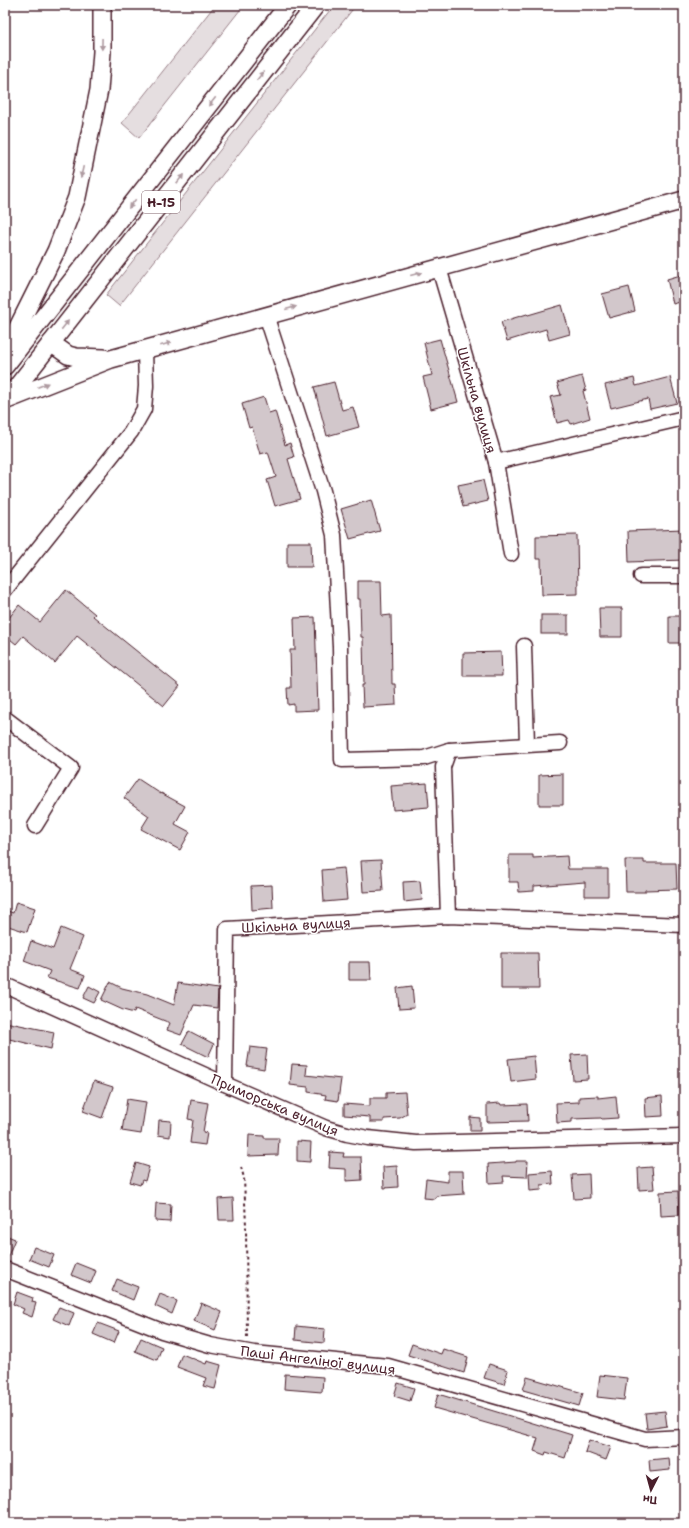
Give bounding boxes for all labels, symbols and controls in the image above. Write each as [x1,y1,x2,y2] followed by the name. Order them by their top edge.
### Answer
[99,38,105,51] one-way arrow
[256,71,265,82] one-way arrow
[208,96,217,107] one-way arrow
[79,166,85,178] one-way arrow
[176,173,184,184] one-way arrow
[142,191,180,213] road number: Н-15
[128,198,136,209] one-way arrow
[411,271,423,277] one-way arrow
[285,305,297,311] one-way arrow
[61,319,70,330] one-way arrow
[160,341,172,347] one-way arrow
[453,345,501,455] street label: Шкільна вулиця
[38,382,50,388] one-way arrow
[241,913,351,937] street label: Шкільна вулиця
[208,1070,342,1140] street label: Приморська вулиця
[239,1342,397,1378] street label: Паші Ангеліної вулиця
[631,1470,671,1510] north arrow
[642,1491,658,1508] text: Пн

